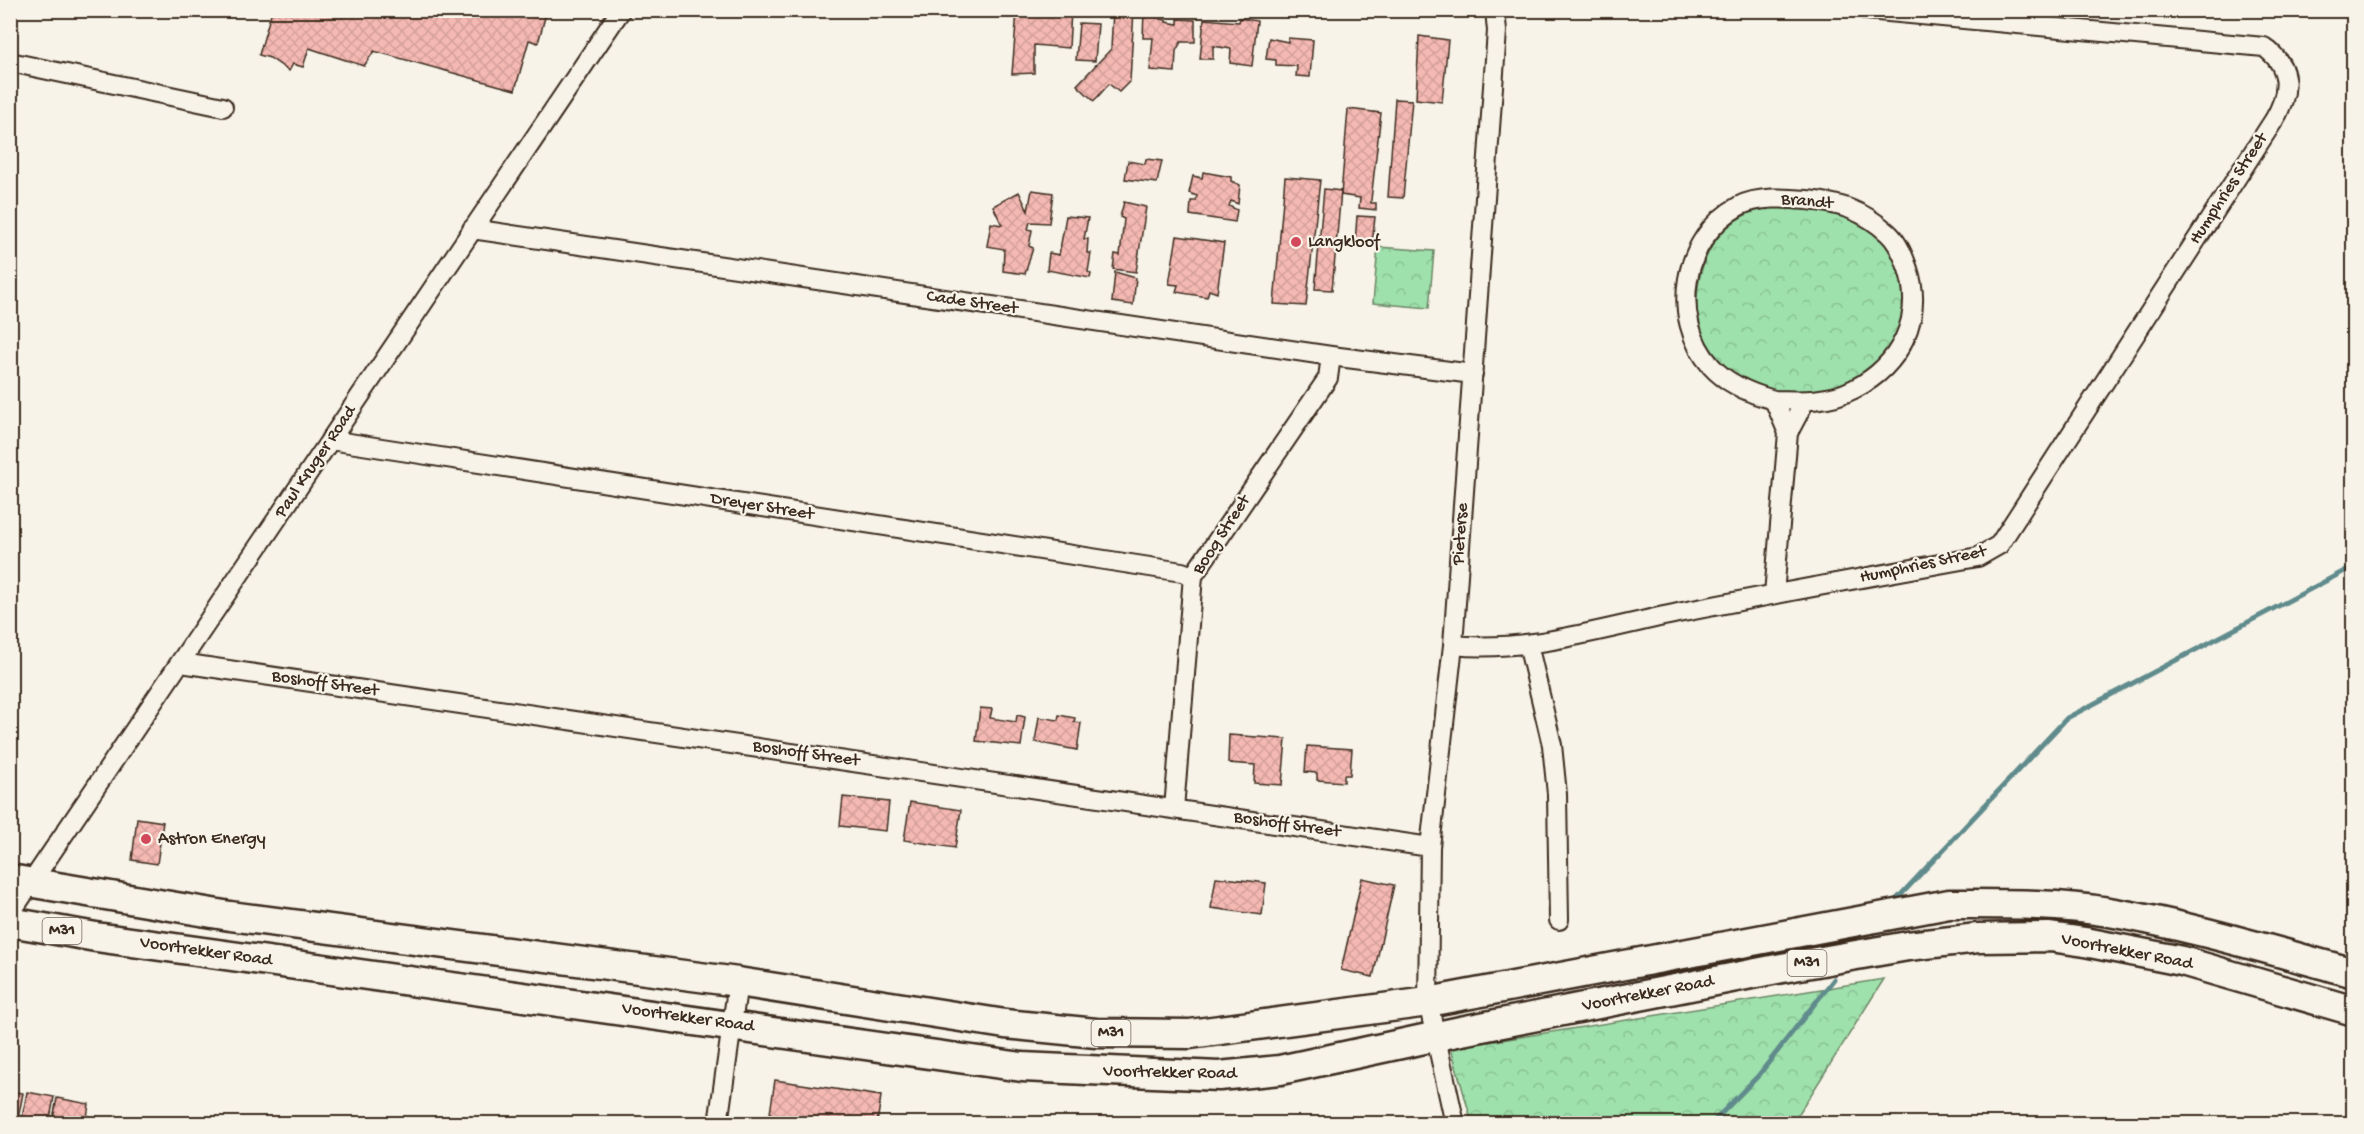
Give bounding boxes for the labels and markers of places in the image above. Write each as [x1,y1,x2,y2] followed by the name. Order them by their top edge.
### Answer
[1308,232,1381,253] place label: Langkloof
[1289,235,1303,249] marker: Langkloof
[158,829,266,850] place label: Astron Energy
[139,832,153,846] marker: Astron Energy

